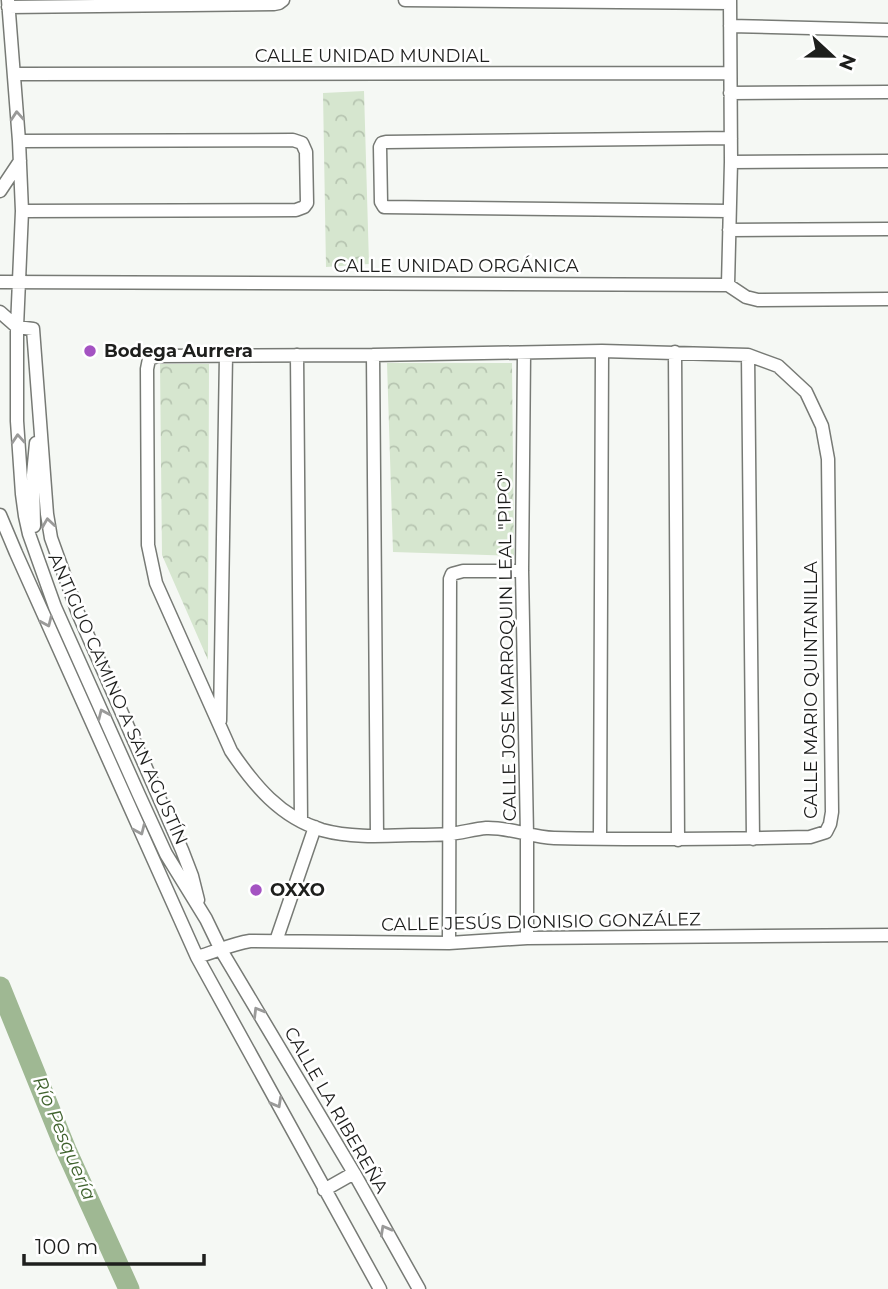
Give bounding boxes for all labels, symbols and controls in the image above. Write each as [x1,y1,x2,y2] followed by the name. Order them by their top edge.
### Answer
[797,21,867,91] north arrow
[255,45,490,67] street label: CALLE UNIDAD MUNDIAL
[834,51,861,74] text: N
[10,110,25,121] one-way arrow
[333,255,579,277] street label: CALLE UNIDAD ORGÁNICA
[104,340,253,362] place label: Bodega Aurrera
[82,343,98,359] marker: Bodega Aurrera
[11,433,26,444] one-way arrow
[493,470,521,822] street label: CALLE JOSE MARROQUIN LEAL "PIPO"
[41,517,56,529] one-way arrow
[44,550,192,848] street label: ANTIGUO CAMINO A SAN AGUSTÍN
[800,561,822,819] street label: CALLE MARIO QUINTANILLA
[39,615,53,627] one-way arrow
[97,708,111,721] one-way arrow
[132,822,146,835] one-way arrow
[270,879,325,901] place label: OXXO
[248,882,264,898] marker: OXXO
[381,908,701,936] street label: CALLE JESÚS DIONISIO GONZÁLEZ
[253,1007,266,1020] one-way arrow
[279,1023,393,1197] street label: CALLE LA RIBEREÑA
[28,1073,101,1204] water label: Río Pesquería
[269,1096,282,1108] one-way arrow
[24,1222,205,1266] scale bar
[380,1224,393,1237] one-way arrow
[35,1234,98,1259] text: 100 m

